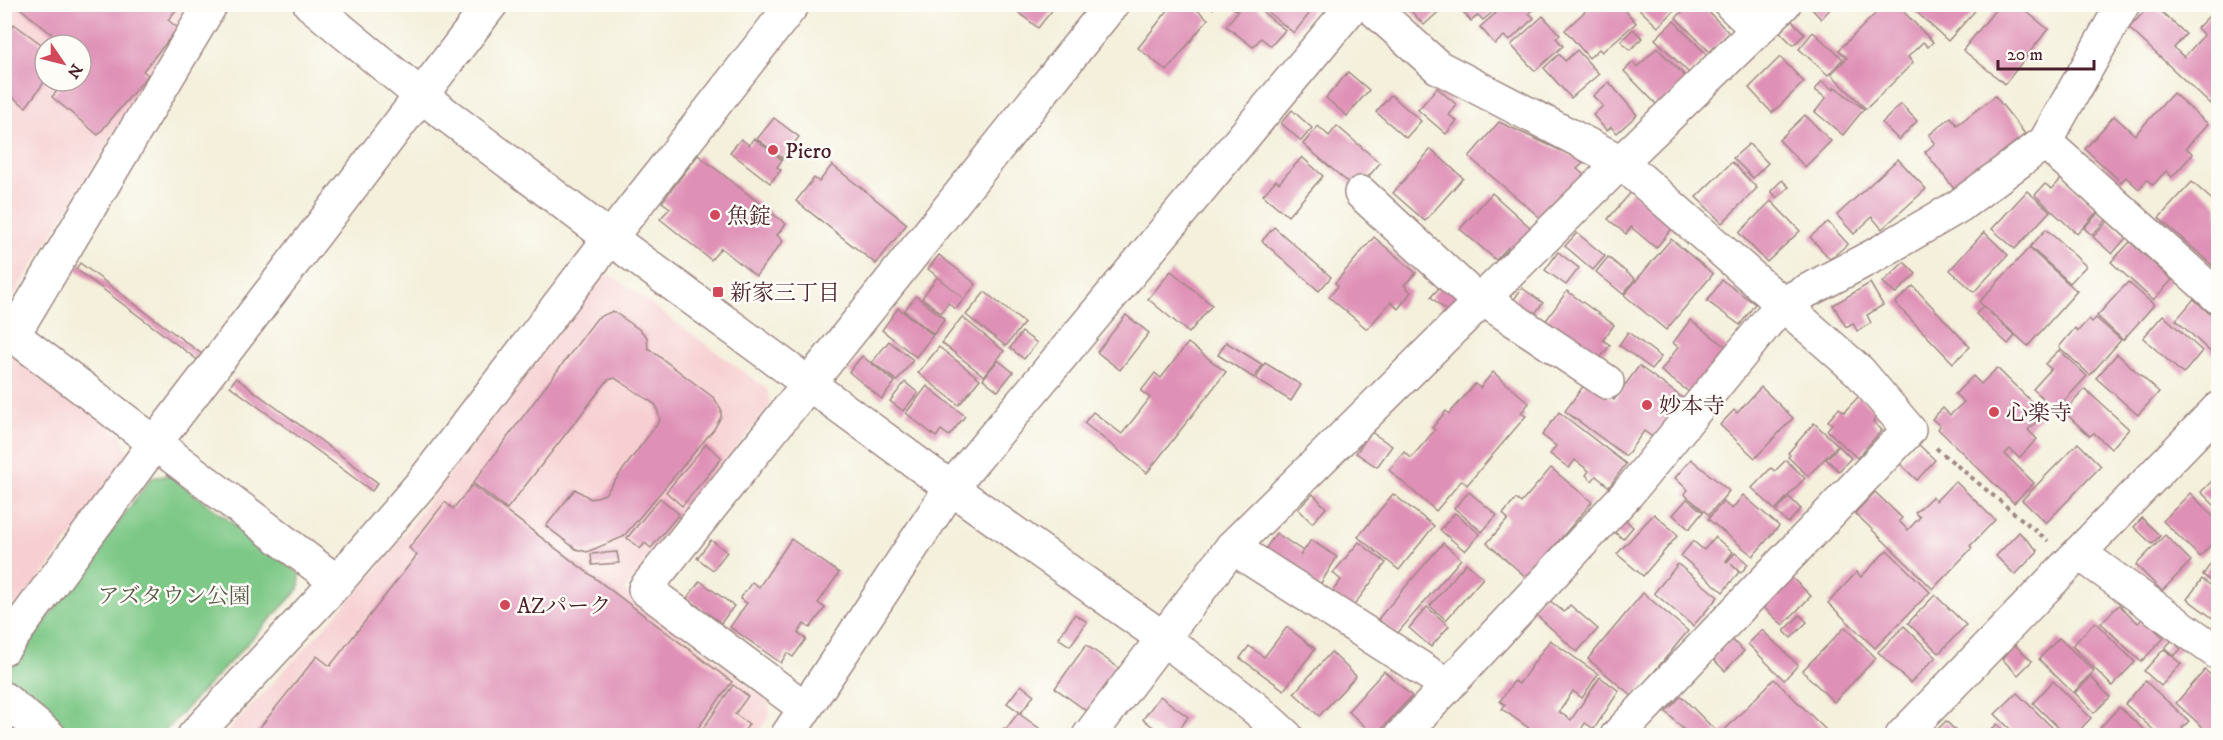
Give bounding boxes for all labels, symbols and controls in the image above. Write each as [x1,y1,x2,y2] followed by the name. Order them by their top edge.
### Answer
[33,33,93,93] north arrow
[1998,33,2094,71] scale bar
[2007,44,2043,66] text: 20 m
[63,60,86,82] text: N
[785,138,831,165] place label: Piero
[766,143,780,157] marker: Piero
[727,203,771,230] place label: 魚錠
[708,208,722,222] marker: 魚錠
[730,280,840,307] place label: 新家三丁目
[711,285,725,299] marker: 新家三丁目
[1659,393,1725,420] place label: 妙本寺
[1640,398,1654,412] marker: 妙本寺
[2006,400,2072,427] place label: 心楽寺
[1987,405,2001,419] marker: 心楽寺
[97,583,251,610] park label: アズタウン公園
[517,593,611,620] place label: AZパーク
[498,598,512,612] marker: AZパーク

